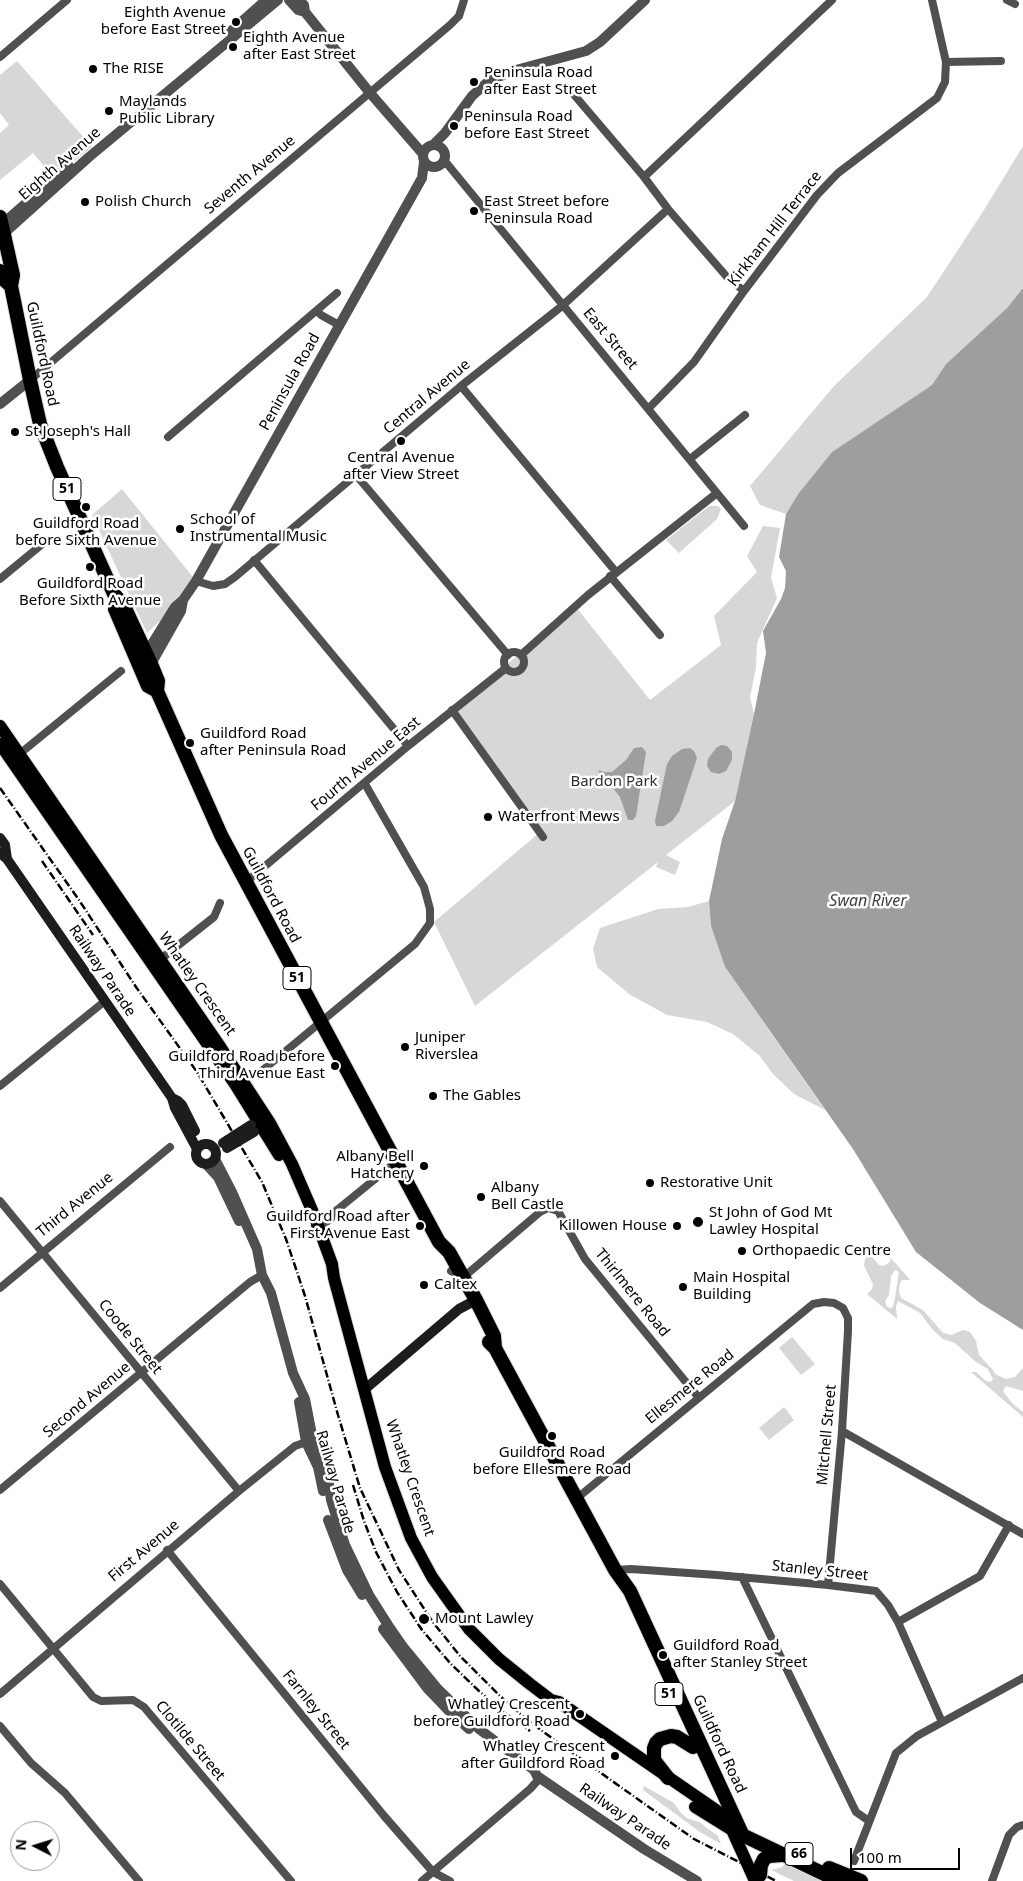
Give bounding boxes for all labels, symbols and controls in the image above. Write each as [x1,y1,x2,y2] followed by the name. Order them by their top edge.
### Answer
[101,4,226,39] place label: Eighth Avenue before East Street
[230,16,242,28] marker: Eighth Avenue before East Street
[243,29,356,64] place label: Eighth Avenue after East Street
[227,41,239,53] marker: Eighth Avenue after East Street
[103,60,164,78] place label: The RISE
[87,63,99,75] marker: The RISE
[484,64,597,99] place label: Peninsula Road after East Street
[468,76,480,88] marker: Peninsula Road after East Street
[119,93,215,128] place label: Maylands Public Library
[103,105,115,117] marker: Maylands Public Library
[464,108,589,143] place label: Peninsula Road before East Street
[448,120,460,132] marker: Peninsula Road before East Street
[16,124,104,204] street label: Eighth Avenue
[201,132,299,218] street label: Seventh Avenue
[724,168,826,290] street label: Kirkham Hill Terrace
[95,193,192,211] place label: Polish Church
[484,193,609,228] place label: East Street before Peninsula Road
[79,196,91,208] marker: Polish Church
[468,205,480,217] marker: East Street before Peninsula Road
[22,300,62,408] street label: Guildford Road
[579,304,641,374] street label: East Street
[256,330,324,434] street label: Peninsula Road
[380,356,474,438] street label: Central Avenue
[25,423,131,441] place label: St Joseph's Hall
[9,426,21,438] marker: St Joseph's Hall
[395,435,407,447] marker: Central Avenue after View Street
[343,449,459,484] place label: Central Avenue after View Street
[53,478,81,500] road number: 51
[80,501,92,513] marker: Guildford Road before Sixth Avenue
[190,511,327,546] place label: School of Instrumental Music
[15,515,157,550] place label: Guildford Road before Sixth Avenue
[174,523,186,535] marker: School of Instrumental Music
[84,561,96,573] marker: Guildford Road Before Sixth Avenue
[19,575,161,610] place label: Guildford Road Before Sixth Avenue
[308,713,424,815] street label: Fourth Avenue East
[200,725,346,760] place label: Guildford Road after Peninsula Road
[184,737,196,749] marker: Guildford Road after Peninsula Road
[570,773,658,791] park label: Bardon Park
[498,808,620,826] place label: Waterfront Mews
[482,811,494,823] marker: Waterfront Mews
[238,844,304,946] street label: Guildford Road
[829,891,907,911] water label: Swan River
[65,922,139,1020] street label: Railway Parade
[155,929,239,1039] street label: Whatley Crescent
[283,966,311,990] road number: 51
[415,1029,478,1064] place label: Juniper Riverslea
[399,1041,411,1053] marker: Juniper Riverslea
[168,1048,325,1083] place label: Guildford Road before Third Avenue East
[329,1060,341,1072] marker: Guildford Road before Third Avenue East
[443,1087,521,1105] place label: The Gables
[427,1090,439,1102] marker: The Gables
[336,1148,414,1183] place label: Albany Bell Hatchery
[418,1160,430,1172] marker: Albany Bell Hatchery
[33,1169,117,1241] street label: Third Avenue
[660,1174,773,1192] place label: Restorative Unit
[644,1177,656,1189] marker: Restorative Unit
[491,1179,564,1214] place label: Albany Bell Castle
[475,1191,487,1203] marker: Albany Bell Castle
[709,1204,832,1239] place label: St John of God Mt Lawley Hospital
[266,1208,410,1243] place label: Guildford Road after First Avenue East
[691,1215,705,1229] marker: St John of God Mt Lawley Hospital
[559,1217,667,1235] place label: Killowen House
[414,1220,426,1232] marker: Guildford Road after First Avenue East
[671,1220,683,1232] marker: Killowen House
[752,1242,891,1260] place label: Orthopaedic Centre
[591,1245,673,1341] street label: Thirlmere Road
[736,1245,748,1257] marker: Orthopaedic Centre
[693,1269,790,1304] place label: Main Hospital Building
[434,1276,477,1294] place label: Caltex
[418,1279,430,1291] marker: Caltex
[677,1281,689,1293] marker: Main Hospital Building
[94,1296,166,1378] street label: Coode Street
[642,1346,738,1428] street label: Ellesmere Road
[40,1358,134,1442] street label: Second Avenue
[814,1384,840,1486] street label: Mitchell Street
[382,1417,438,1539] street label: Whatley Crescent
[312,1428,358,1536] street label: Railway Parade
[546,1430,558,1442] marker: Guildford Road before Ellesmere Road
[473,1444,631,1479] place label: Guildford Road before Ellesmere Road
[105,1516,183,1586] street label: First Avenue
[771,1557,869,1585] street label: Stanley Street
[435,1610,533,1628] place label: Mount Lawley
[417,1612,431,1626] marker: Mount Lawley
[673,1637,807,1672] place label: Guildford Road after Stanley Street
[657,1649,669,1661] marker: Guildford Road after Stanley Street
[278,1667,354,1753] street label: Farnley Street
[655,1682,683,1706] road number: 51
[688,1692,750,1796] street label: Guildford Road
[413,1696,570,1731] place label: Whatley Crescent before Guildford Road
[151,1697,229,1785] street label: Clotilde Street
[574,1708,586,1720] marker: Whatley Crescent before Guildford Road
[461,1738,605,1773] place label: Whatley Crescent after Guildford Road
[609,1750,621,1762] marker: Whatley Crescent after Guildford Road
[576,1780,674,1854] street label: Railway Parade
[10,1821,60,1871] north arrow
[11,1838,31,1851] text: N
[853,1838,963,1870] scale bar
[785,1842,813,1866] road number: 66
[858,1847,902,1867] text: 100 m

